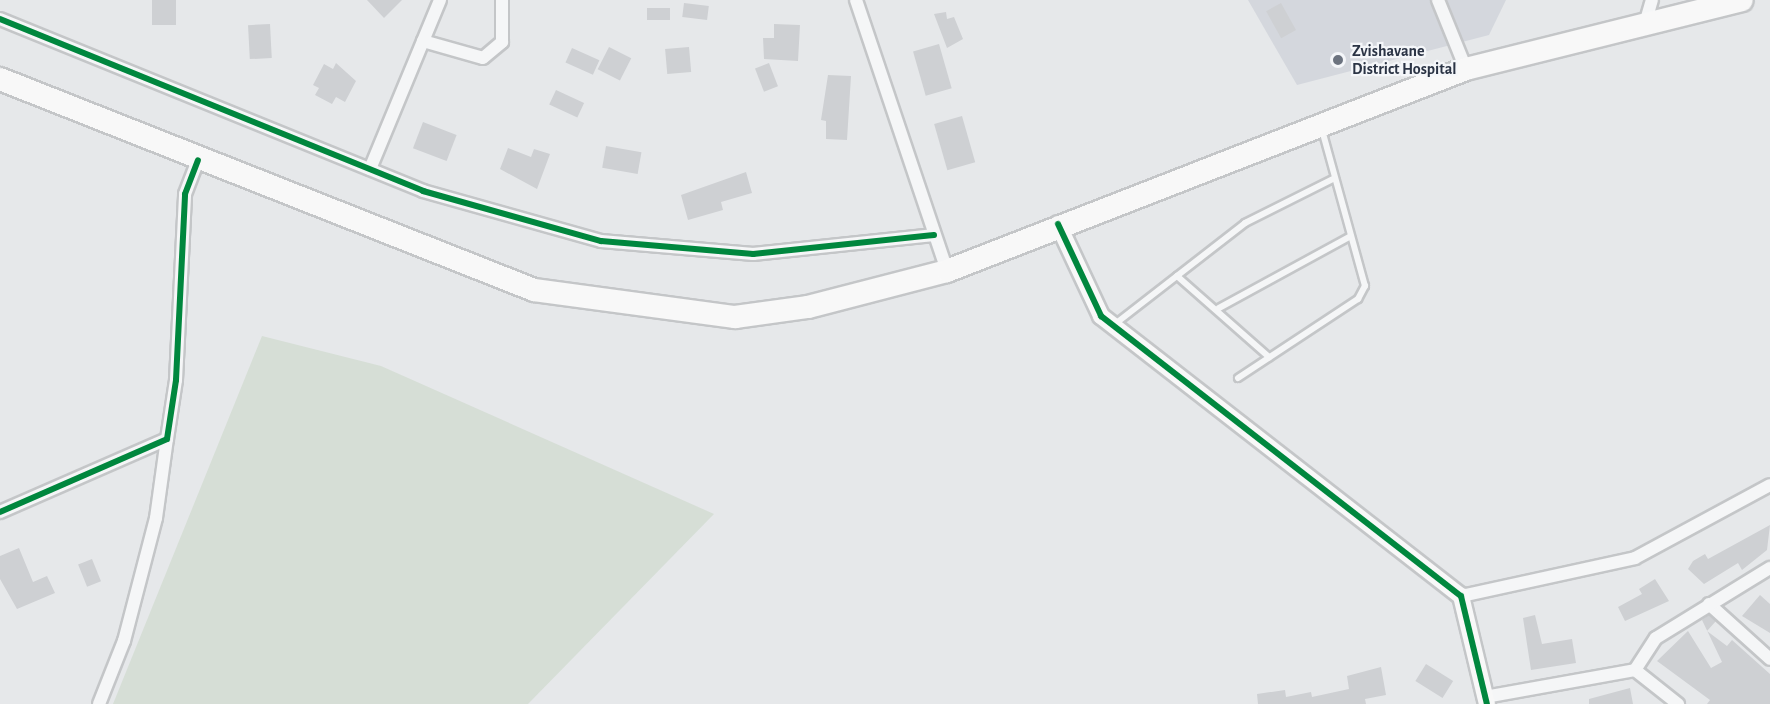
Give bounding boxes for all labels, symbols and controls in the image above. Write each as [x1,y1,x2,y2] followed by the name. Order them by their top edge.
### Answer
[1352,41,1457,79] place label: Zvishavane District Hospital
[1329,51,1347,69] marker: Zvishavane District Hospital

